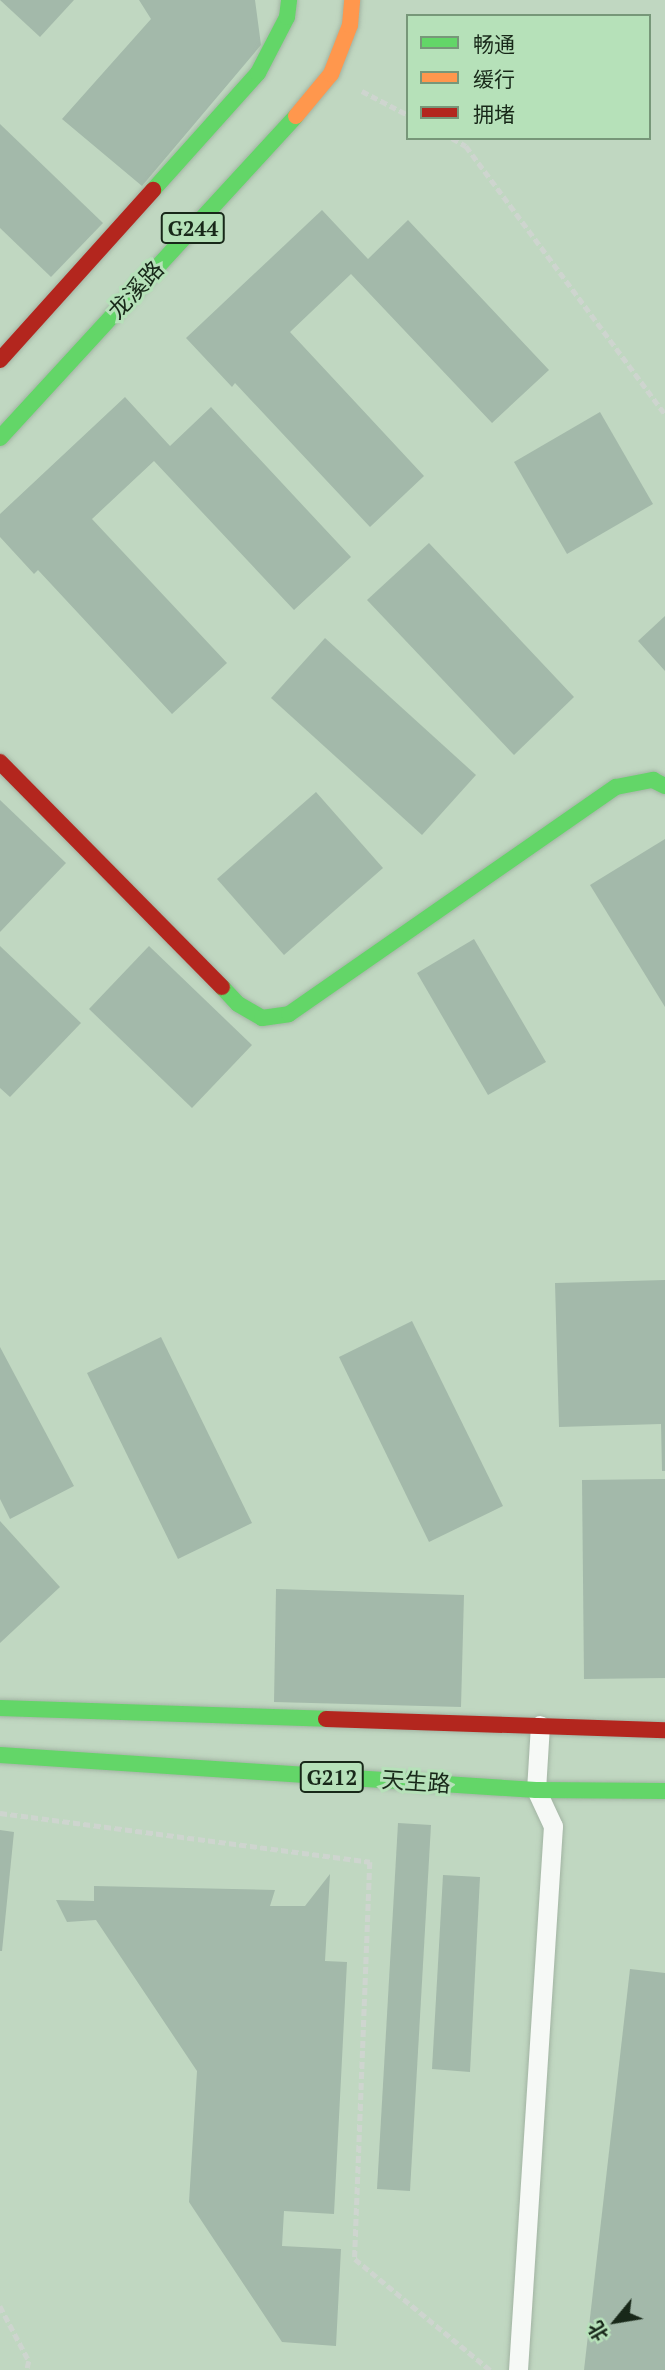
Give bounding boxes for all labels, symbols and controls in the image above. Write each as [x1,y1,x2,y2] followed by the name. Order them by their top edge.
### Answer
[406,14,651,140] legend
[473,30,515,58] text: 畅通
[473,65,515,93] text: 缓行
[473,100,515,128] text: 拥堵
[160,210,226,246] road number: G244
[102,255,170,325] street label: 龙溪路
[299,1760,365,1795] road number: G212
[381,1766,451,1798] street label: 天生路
[581,2286,651,2356] north arrow
[582,2317,613,2346] text: 北

